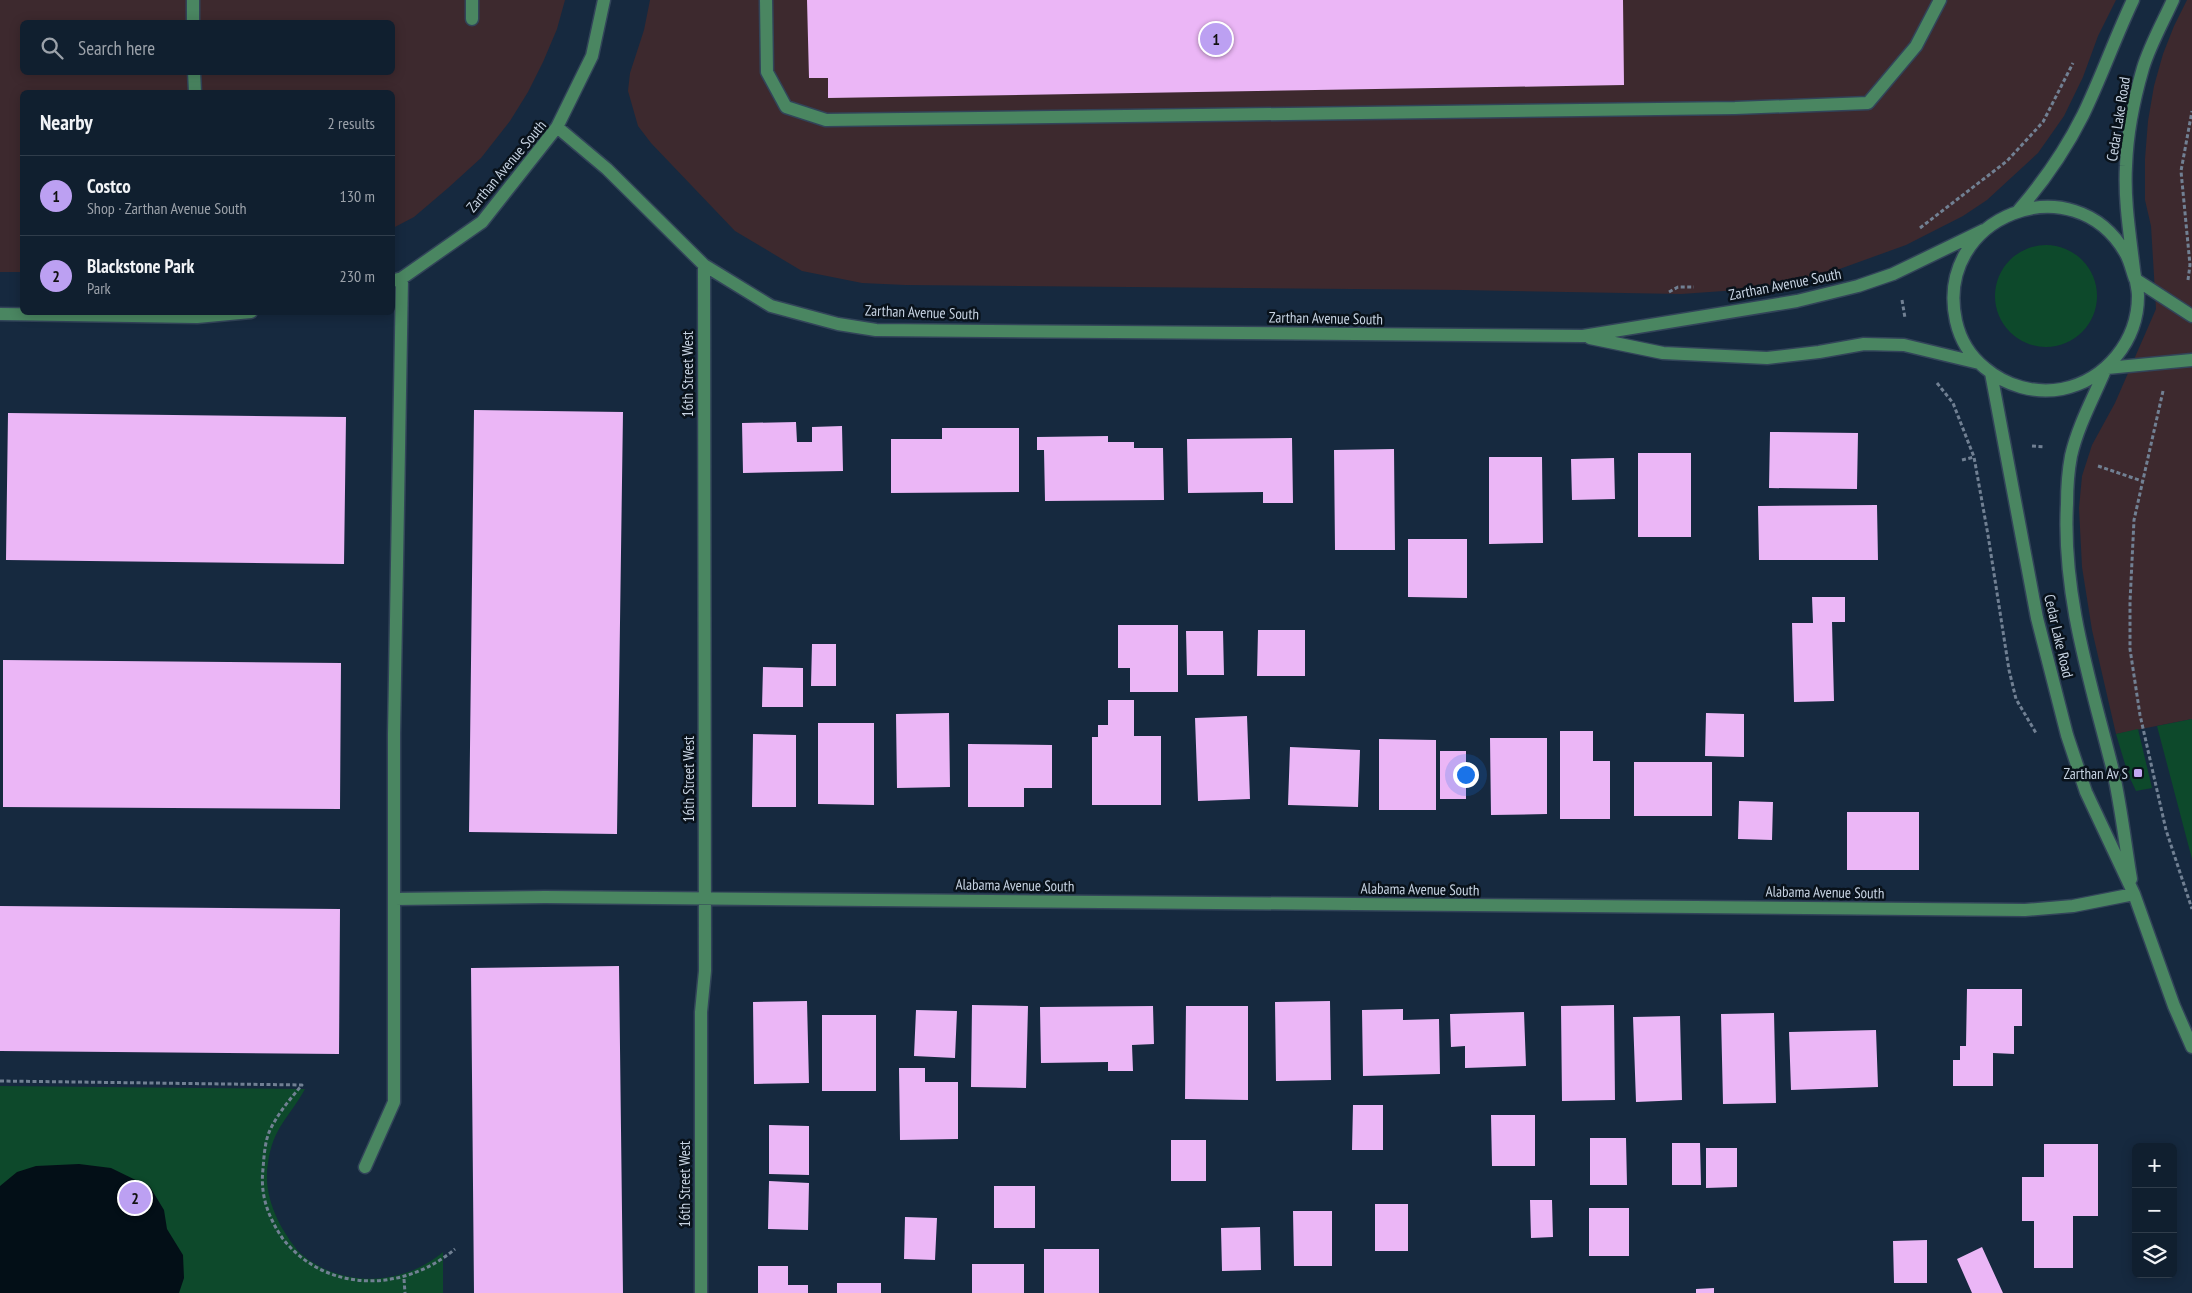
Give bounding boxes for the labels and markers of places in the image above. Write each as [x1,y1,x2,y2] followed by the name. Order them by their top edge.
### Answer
[1200,20,1232,58] pin: 1
[2063,764,2128,783] place label: Zarthan Av S
[2132,767,2144,779] marker: Zarthan Av S
[119,1179,151,1217] pin: 2

